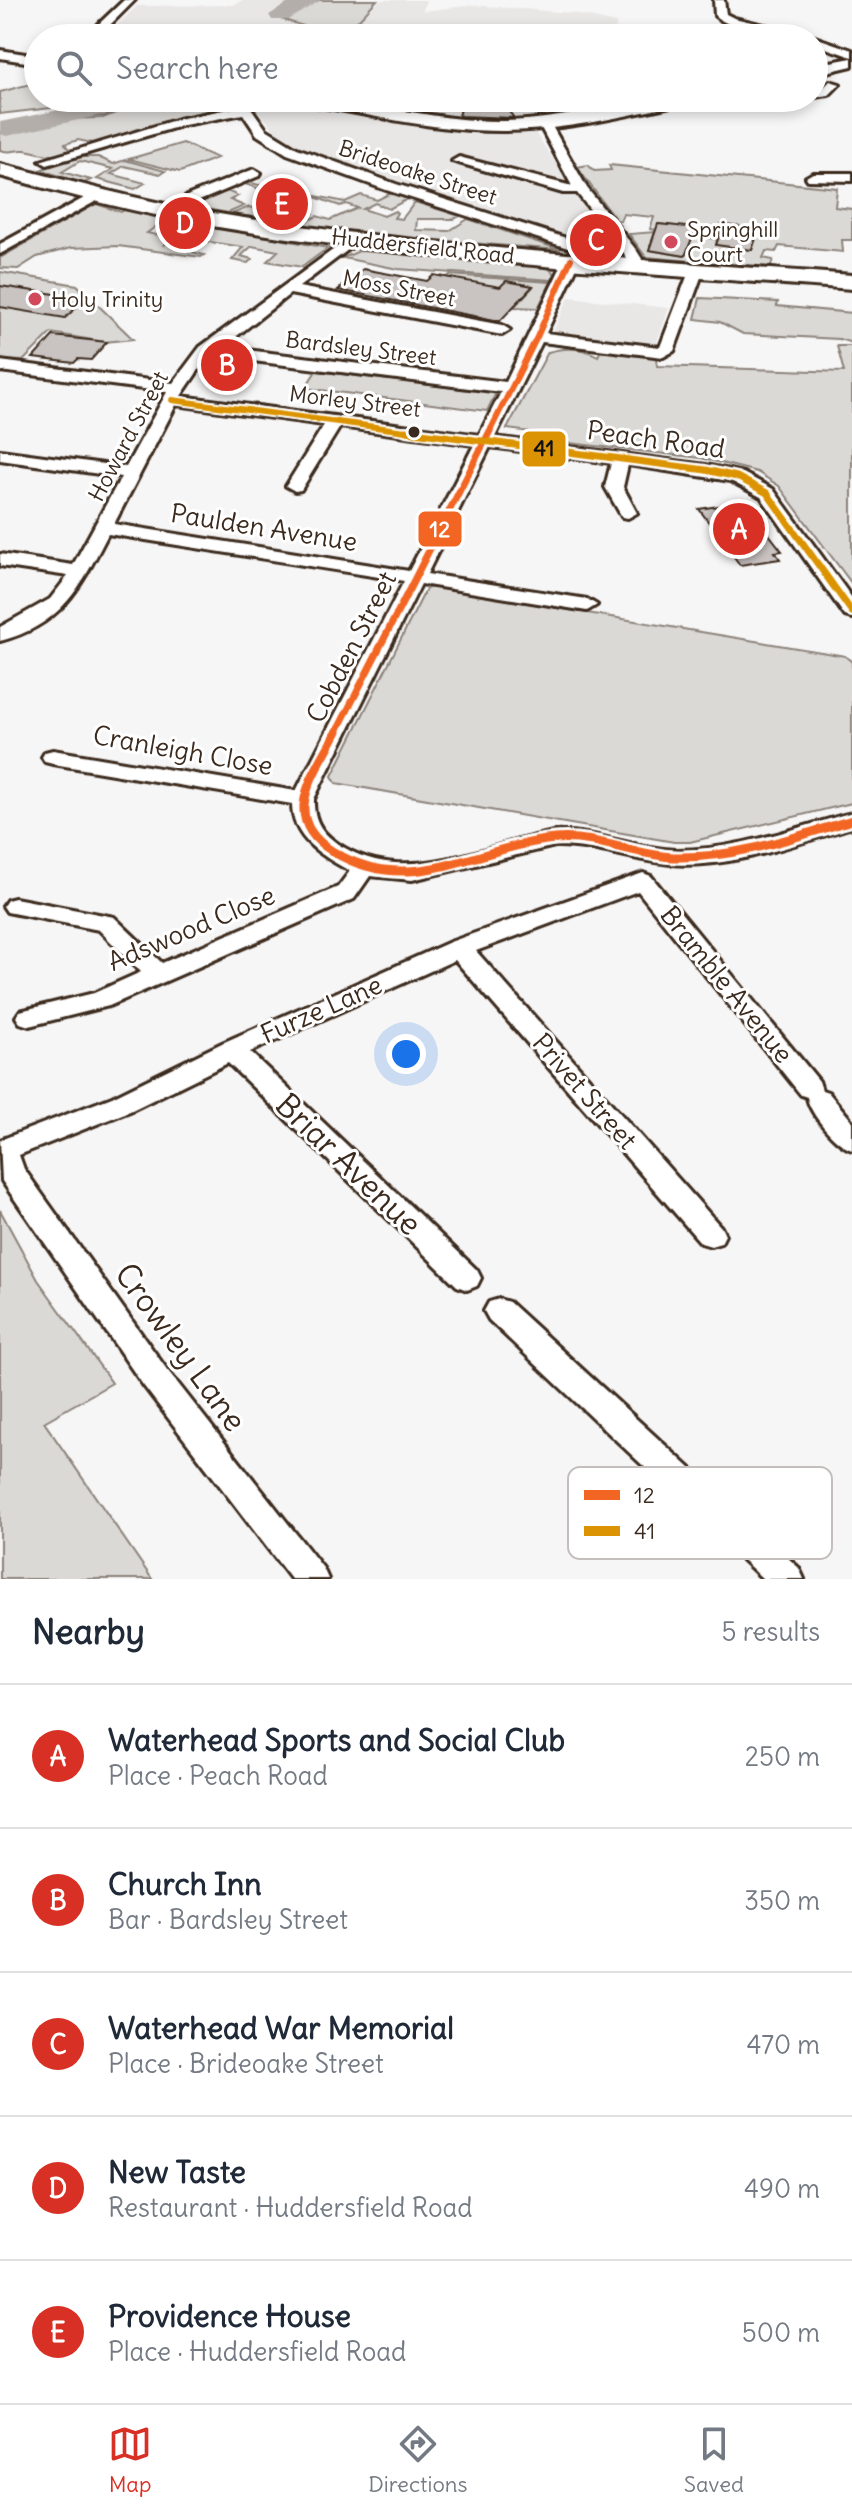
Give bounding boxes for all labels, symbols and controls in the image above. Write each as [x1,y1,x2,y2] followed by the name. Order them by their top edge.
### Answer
[24,24,828,112] search box
[52,46,96,90] icon: search
[116,49,279,87] text: Search here
[335,133,501,211] street label: Brideoake Street
[256,174,308,234] pin: E
[159,193,211,253] pin: D
[570,210,622,270] pin: C
[687,215,778,268] place label: Springhill Court
[330,222,516,270] street label: Huddersfield Road
[662,233,680,251] marker: Springhill Court
[340,263,458,313] street label: Moss Street
[51,285,163,313] place label: Holy Trinity
[26,290,44,308] marker: Holy Trinity
[284,325,438,371] street label: Bardsley Street
[201,335,253,395] pin: B
[82,366,174,506] street label: Howard Street
[288,379,422,423] street label: Morley Street
[585,413,727,465] street label: Peach Road
[406,424,422,440] unlabelled marker
[521,430,567,468] line badge: 41
[533,434,555,462] text: 41
[168,496,360,558] street label: Paulden Avenue
[713,499,765,559] pin: A
[417,510,463,548] line badge: 12
[430,515,450,543] text: 12
[299,566,403,728] street label: Cobden Street
[91,718,275,782] street label: Cranleigh Close
[102,878,280,978] street label: Adswood Close
[654,899,800,1069] street label: Bramble Avenue
[255,968,387,1050] street label: Furze Lane
[526,1026,645,1156] street label: Privet Street
[386,1034,426,1074] your location
[267,1084,431,1244] street label: Briar Avenue
[106,1255,256,1439] street label: Crowley Lane
[568,1467,832,1559] legend
[634,1481,655,1509] text: 12
[634,1517,655,1545] text: 41
[32,1610,145,1653] text: Nearby
[722,1615,820,1648] text: 5 results
[108,1721,565,1759] text: Waterhead Sports and Social Club
[50,1740,66,1773] text: A
[745,1740,820,1773] text: 250 m
[108,1759,328,1792] text: Place · Peach Road
[108,1865,262,1903] text: Church Inn
[49,1884,67,1917] text: B
[744,1884,820,1917] text: 350 m
[108,1903,348,1936] text: Bar · Bardsley Street
[108,2009,454,2047] text: Waterhead War Memorial
[49,2028,67,2061] text: C
[746,2028,820,2061] text: 470 m
[108,2047,384,2080] text: Place · Brideoake Street
[108,2153,246,2191] text: New Taste
[49,2172,67,2205] text: D
[744,2172,820,2205] text: 490 m
[108,2191,473,2224] text: Restaurant · Huddersfield Road
[108,2297,351,2335] text: Providence House
[50,2316,66,2349] text: E
[742,2316,820,2349] text: 500 m
[108,2335,406,2368] text: Place · Huddersfield Road
[108,2422,152,2498] tab: Map
[368,2422,468,2498] tab: Directions
[684,2422,744,2498] tab: Saved

